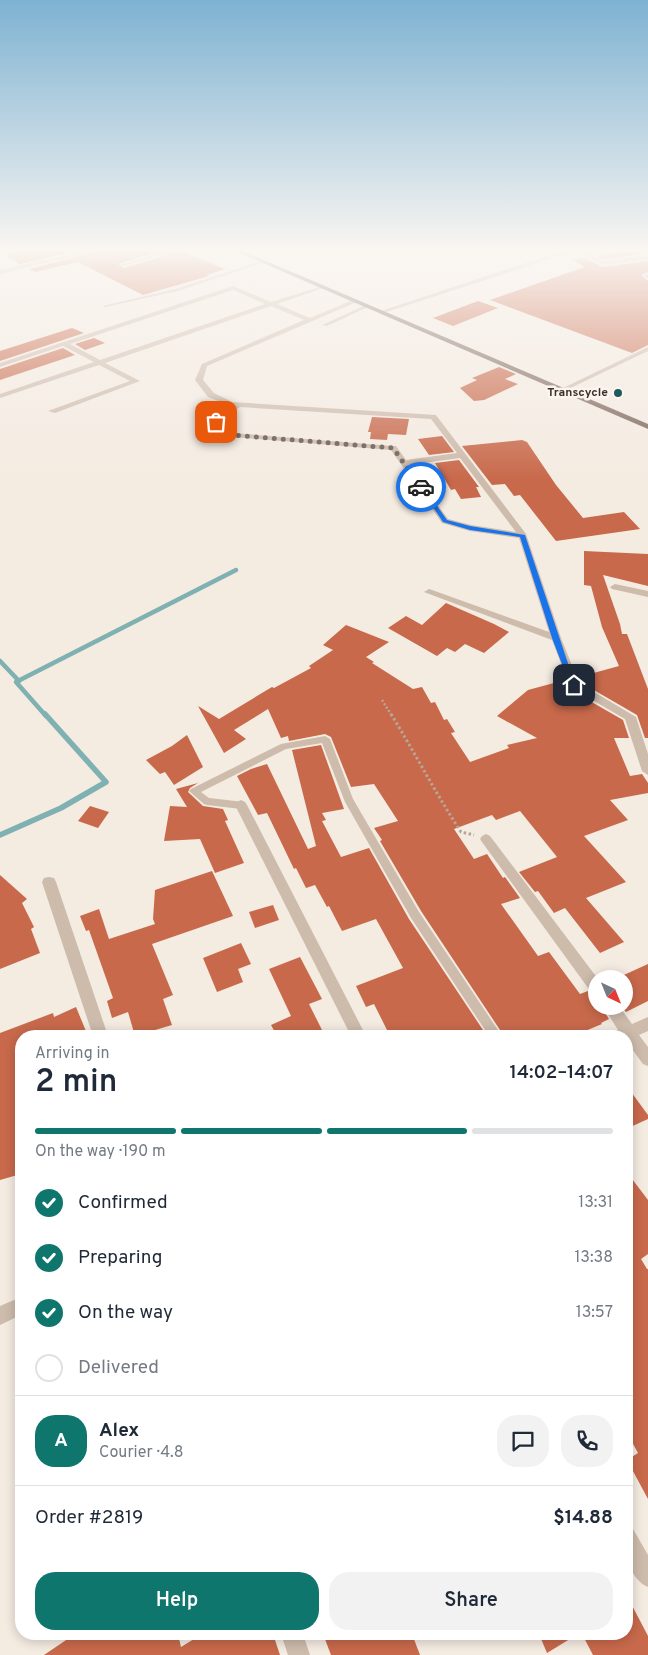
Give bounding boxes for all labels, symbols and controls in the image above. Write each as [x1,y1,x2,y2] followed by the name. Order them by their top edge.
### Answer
[547,385,608,401] place label: Transcycle
[612,387,624,399] marker: Transcycle
[195,401,237,443] pin
[202,408,230,436] icon: bag
[396,462,446,512] courier
[407,473,435,501] icon: car
[553,664,595,706] pin
[560,671,588,699] icon: home
[588,970,632,1015] north arrow
[588,970,633,1015] map controls
[35,1044,110,1064] text: Arriving in
[510,1061,613,1085] text: 14:02–14:07
[35,1063,117,1103] text: 2 min
[35,1142,165,1162] text: On the way · 190 m
[35,1189,63,1217] icon: check
[78,1191,168,1215] text: Confirmed
[578,1193,613,1213] text: 13:31
[35,1244,63,1272] icon: check
[78,1246,162,1270] text: Preparing
[574,1248,613,1268] text: 13:38
[35,1299,63,1327] icon: check
[78,1301,173,1325] text: On the way
[576,1303,613,1323] text: 13:57
[78,1356,159,1380] text: Delivered
[497,1415,549,1467] button: chat
[561,1415,613,1467] button: phone
[99,1419,139,1443] text: Alex
[54,1429,68,1453] text: A
[99,1443,183,1463] text: Courier · 4.8
[35,1506,143,1530] text: Order #2819
[553,1506,613,1530] text: $14.88
[35,1572,319,1630] button: Help
[329,1572,613,1630] button: Share

